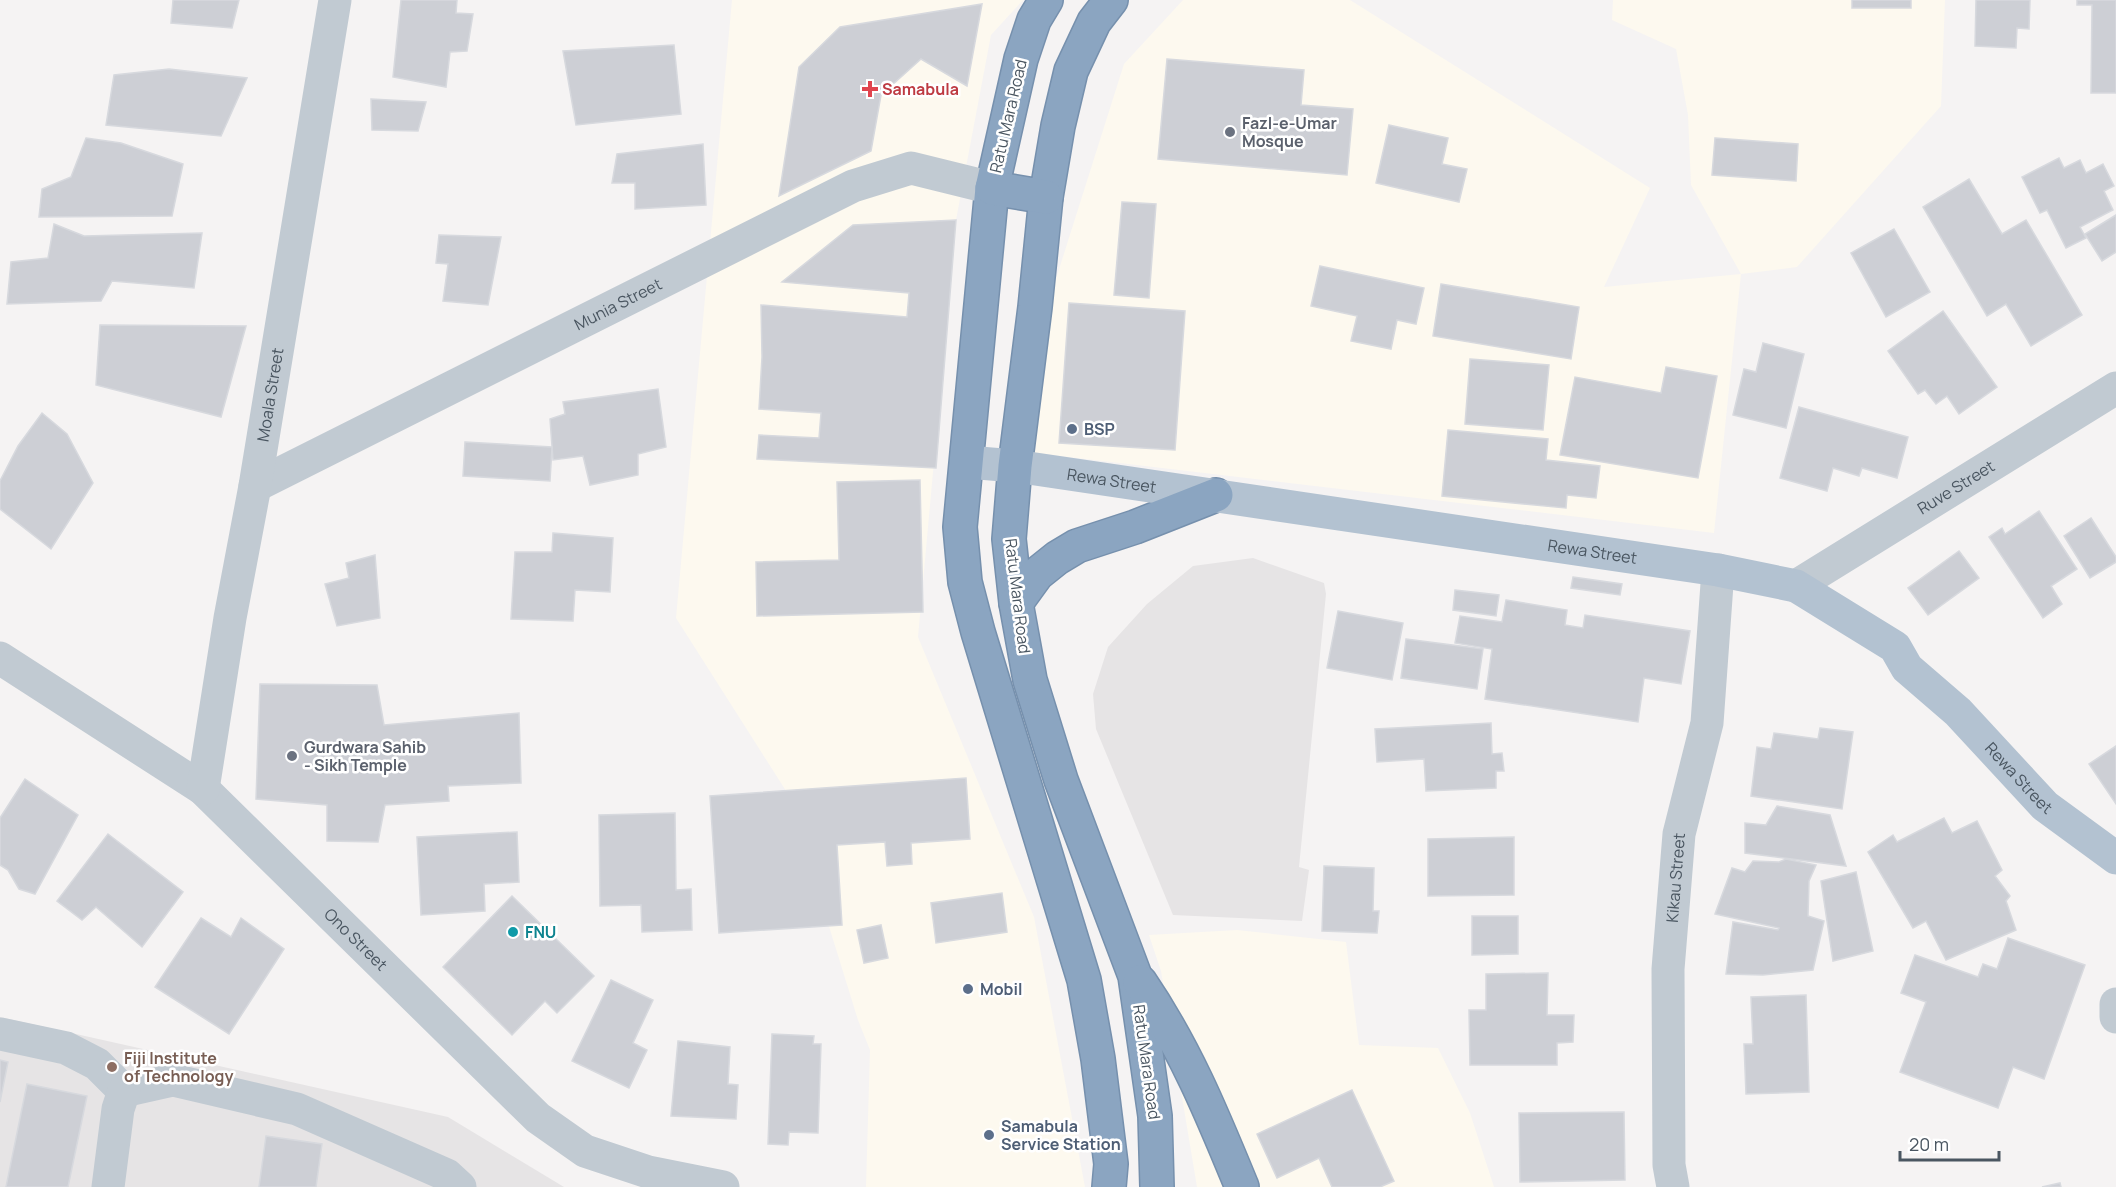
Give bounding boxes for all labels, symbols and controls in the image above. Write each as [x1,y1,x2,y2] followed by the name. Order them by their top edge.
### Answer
[984,57,1032,175] street label: Ratu Mara Road
[882,78,959,100] place label: Samabula
[863,82,877,96] marker: Samabula
[1242,112,1337,152] place label: Fazl-e-Umar Mosque
[1223,125,1237,139] marker: Fazl-e-Umar Mosque
[570,273,665,335] street label: Munia Street
[251,346,289,443] street label: Moala Street
[1084,418,1115,440] place label: BSP
[1065,422,1079,436] marker: BSP
[1913,455,1999,519] street label: Ruve Street
[1066,463,1158,498] street label: Rewa Street
[1546,534,1639,569] street label: Rewa Street
[1000,537,1036,655] street label: Ratu Mara Road
[304,736,426,776] place label: Gurdwara Sahib - Sikh Temple
[1980,737,2057,819] street label: Rewa Street
[285,749,299,763] marker: Gurdwara Sahib - Sikh Temple
[1661,832,1690,923] street label: Kikau Street
[319,903,392,975] street label: Ono Street
[525,921,556,943] place label: FNU
[506,925,520,939] marker: FNU
[980,978,1022,1000] place label: Mobil
[961,982,975,996] marker: Mobil
[1128,1003,1166,1121] street label: Ratu Mara Road
[124,1047,233,1087] place label: Fiji Institute of Technology
[105,1060,119,1074] marker: Fiji Institute of Technology
[1001,1115,1121,1155] place label: Samabula Service Station
[1900,1124,1999,1162] scale bar
[982,1128,996,1142] marker: Samabula Service Station
[1909,1132,1949,1156] text: 20 m

